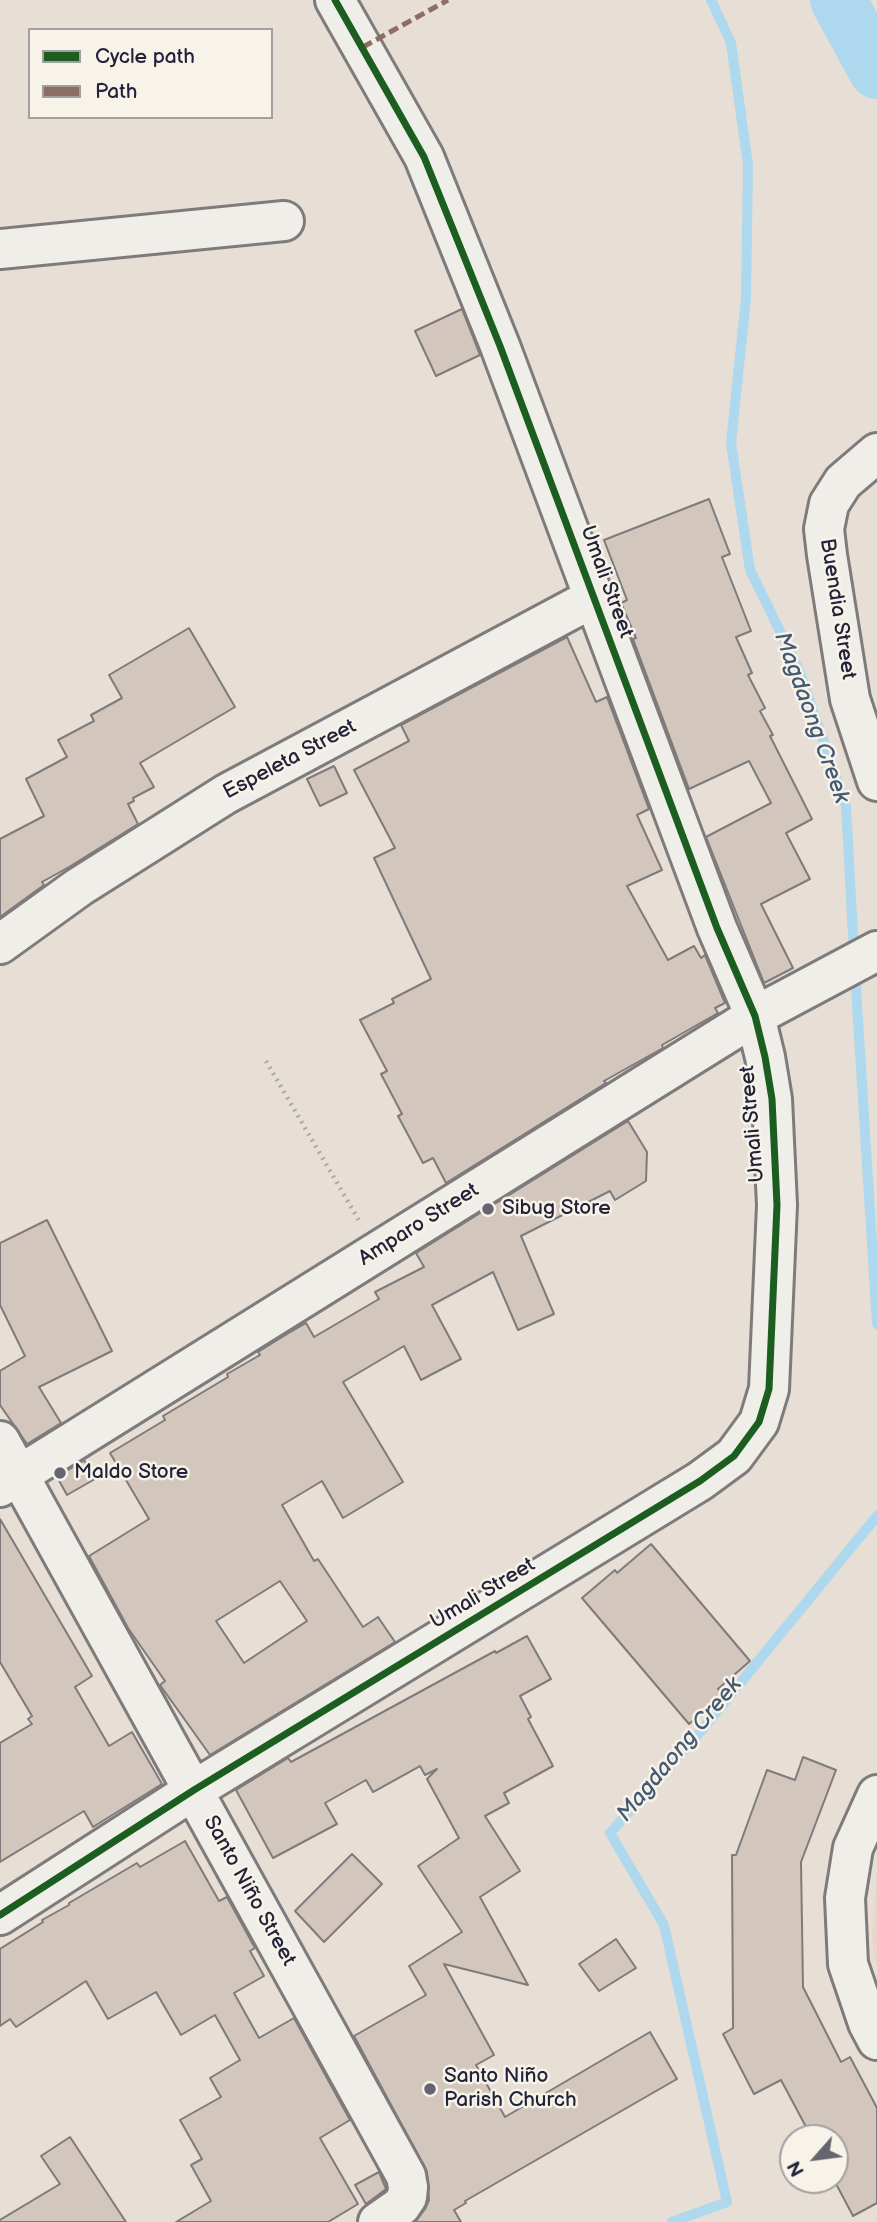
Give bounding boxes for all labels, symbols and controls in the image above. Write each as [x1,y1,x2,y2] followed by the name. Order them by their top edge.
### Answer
[28,28,273,119] legend
[95,44,195,69] text: Cycle path
[95,79,137,104] text: Path
[574,522,638,642] street label: Umali Street
[813,537,861,681] street label: Buendia Street
[767,629,855,807] water label: Magdaong Creek
[219,714,361,806] street label: Espeleta Street
[735,1064,771,1184] street label: Umali Street
[354,1178,484,1272] street label: Amparo Street
[502,1196,611,1222] place label: Sibug Store
[480,1201,496,1217] marker: Sibug Store
[74,1460,188,1486] place label: Maldo Store
[52,1465,68,1481] marker: Maldo Store
[426,1553,540,1635] street label: Umali Street
[612,1672,748,1828] water label: Magdaong Creek
[197,1812,301,1970] street label: Santo Niño Street
[444,2064,577,2114] place label: Santo Niño Parish Church
[422,2081,438,2097] marker: Santo Niño Parish Church
[779,2124,849,2194] north arrow
[783,2156,810,2180] text: N

